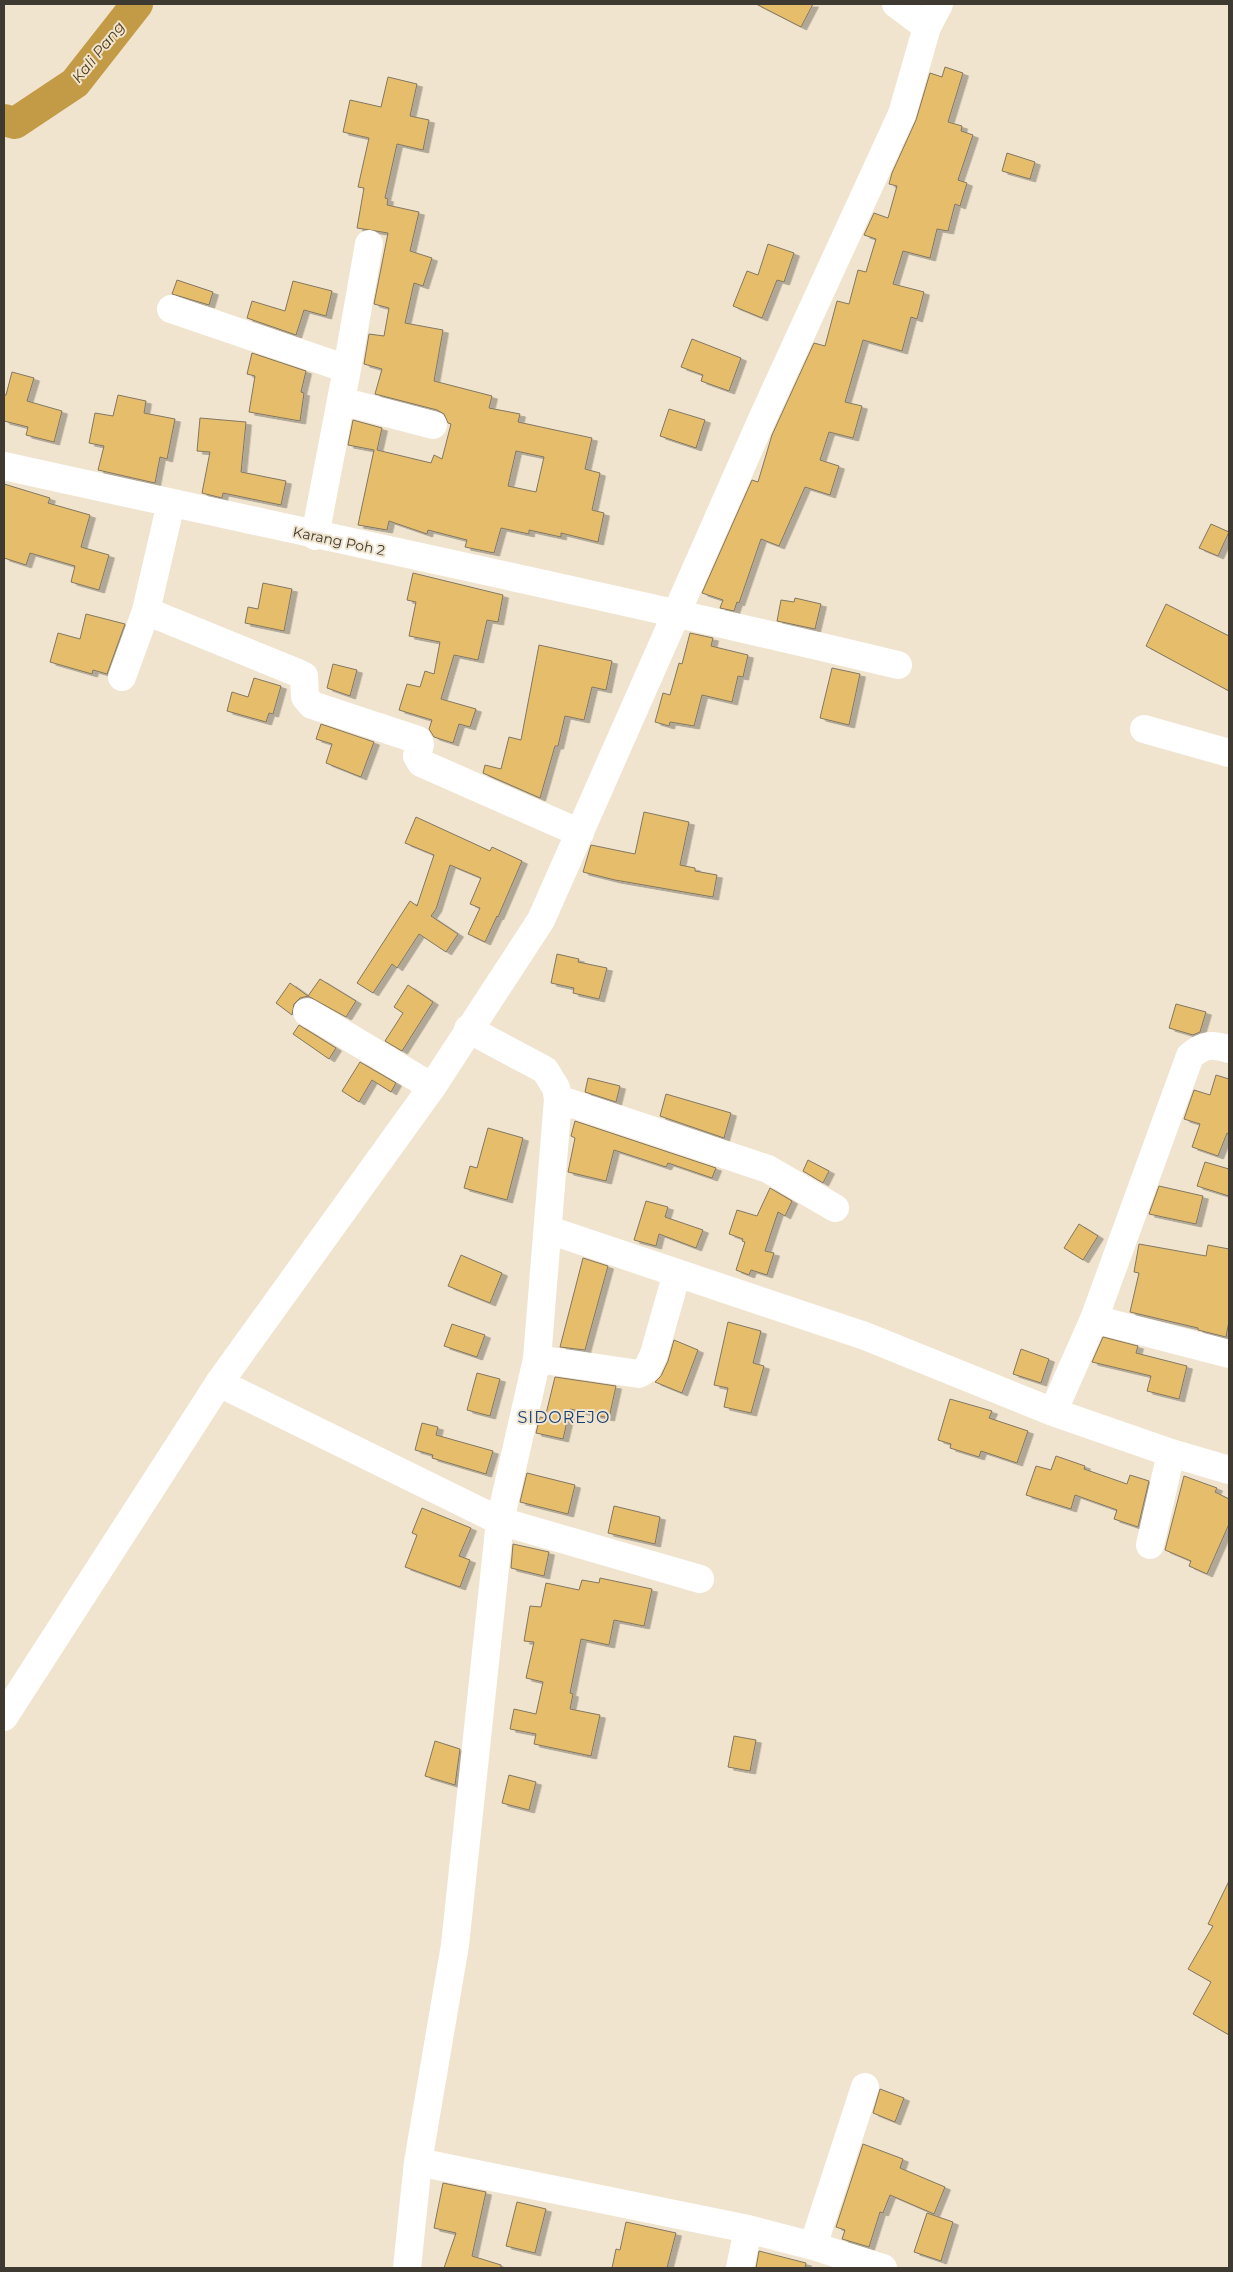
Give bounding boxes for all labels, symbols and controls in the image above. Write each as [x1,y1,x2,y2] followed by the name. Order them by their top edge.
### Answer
[67,17,129,87] water label: Kali Pang
[291,522,387,560] street label: Karang Poh 2
[517,1408,611,1427] district label: SIDOREJO

